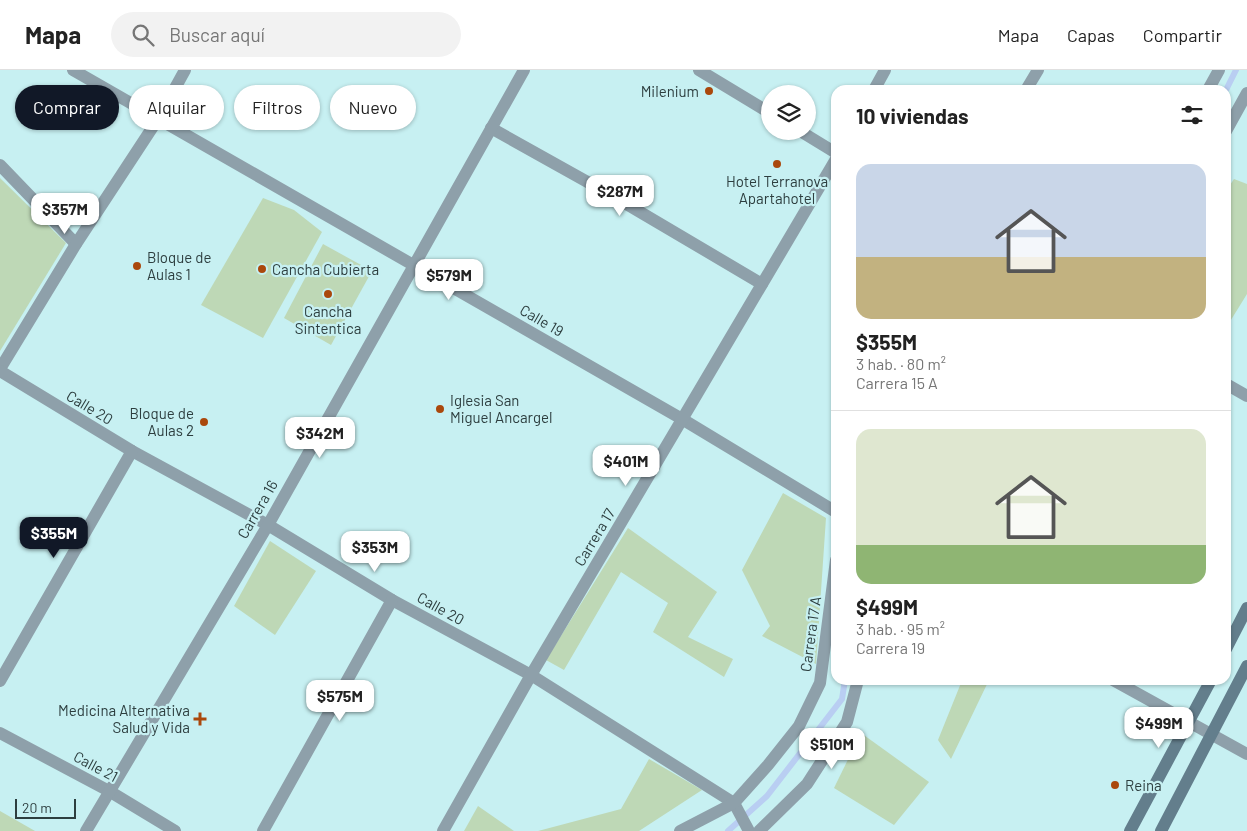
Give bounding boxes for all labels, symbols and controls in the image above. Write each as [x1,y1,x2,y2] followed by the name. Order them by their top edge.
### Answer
[111,12,461,57] search box
[25,20,81,49] text: Mapa
[129,21,157,49] icon: search
[169,23,265,46] text: Buscar aquí
[998,24,1039,46] text: Mapa
[1067,24,1115,46] text: Capas
[1143,24,1222,46] text: Compartir
[641,82,699,100] place label: Milenium
[15,85,119,130] chip: Comprar
[129,85,224,130] chip: Alquilar
[234,85,320,130] chip: Filtros
[330,85,416,130] chip: Nuevo
[703,85,715,97] marker: Milenium
[761,85,816,140] map controls
[761,85,816,140] button: layers
[1178,101,1206,129] icon: filters
[856,103,969,128] text: 10 viviendas
[771,158,783,170] marker: Hotel Terranova Apartahotel
[726,172,828,207] place label: Hotel Terranova Apartahotel
[585,174,655,217] pin: $287M
[597,181,643,200] text: $287M
[30,192,100,235] pin: $357M
[986,196,1076,286] icon: home
[42,199,88,218] text: $357M
[147,248,212,283] place label: Bloque de Aulas 1
[414,258,484,301] pin: $579M
[131,260,143,272] marker: Bloque de Aulas 1
[272,260,379,278] place label: Cancha Cubierta
[256,263,268,275] marker: Cancha Cubierta
[426,265,472,284] text: $579M
[322,288,334,300] marker: Cancha Sintentica
[517,300,567,340] street label: Calle 19
[295,302,361,337] place label: Cancha Sintentica
[856,329,917,354] text: $355M
[856,354,946,373] text: 3 hab. · 80 m²
[856,373,938,392] text: Carrera 15 A
[63,386,117,428] street label: Calle 20
[450,391,552,426] place label: Iglesia San Miguel Ancargel
[434,403,446,415] marker: Iglesia San Miguel Ancargel
[129,404,194,439] place label: Bloque de Aulas 2
[198,416,210,428] marker: Bloque de Aulas 2
[285,416,355,459] pin: $342M
[296,423,344,442] text: $342M
[591,444,661,487] pin: $401M
[604,451,648,470] text: $401M
[986,462,1076,552] icon: home
[233,477,281,541] street label: Carrera 16
[570,505,618,569] street label: Carrera 17
[19,516,89,559] pin: $355M
[31,523,77,542] text: $355M
[340,530,410,573] pin: $353M
[352,537,398,556] text: $353M
[414,588,468,628] street label: Calle 20
[856,594,918,619] text: $499M
[796,595,824,673] street label: Carrera 17 A
[856,619,945,638] text: 3 hab. · 95 m²
[856,638,925,657] text: Carrera 19
[305,680,375,722] pin: $575M
[317,686,363,705] text: $575M
[58,701,190,736] place label: Medicina Alternativa Salud y Vida
[1124,706,1194,749] pin: $499M
[194,713,206,725] marker: Medicina Alternativa Salud y Vida
[1135,713,1183,732] text: $499M
[797,728,867,770] pin: $510M
[810,734,854,753] text: $510M
[71,747,121,785] street label: Calle 21
[1125,776,1162,794] place label: Reina
[1109,779,1121,791] marker: Reina
[15,796,76,819] scale bar
[22,799,52,816] text: 20 m

